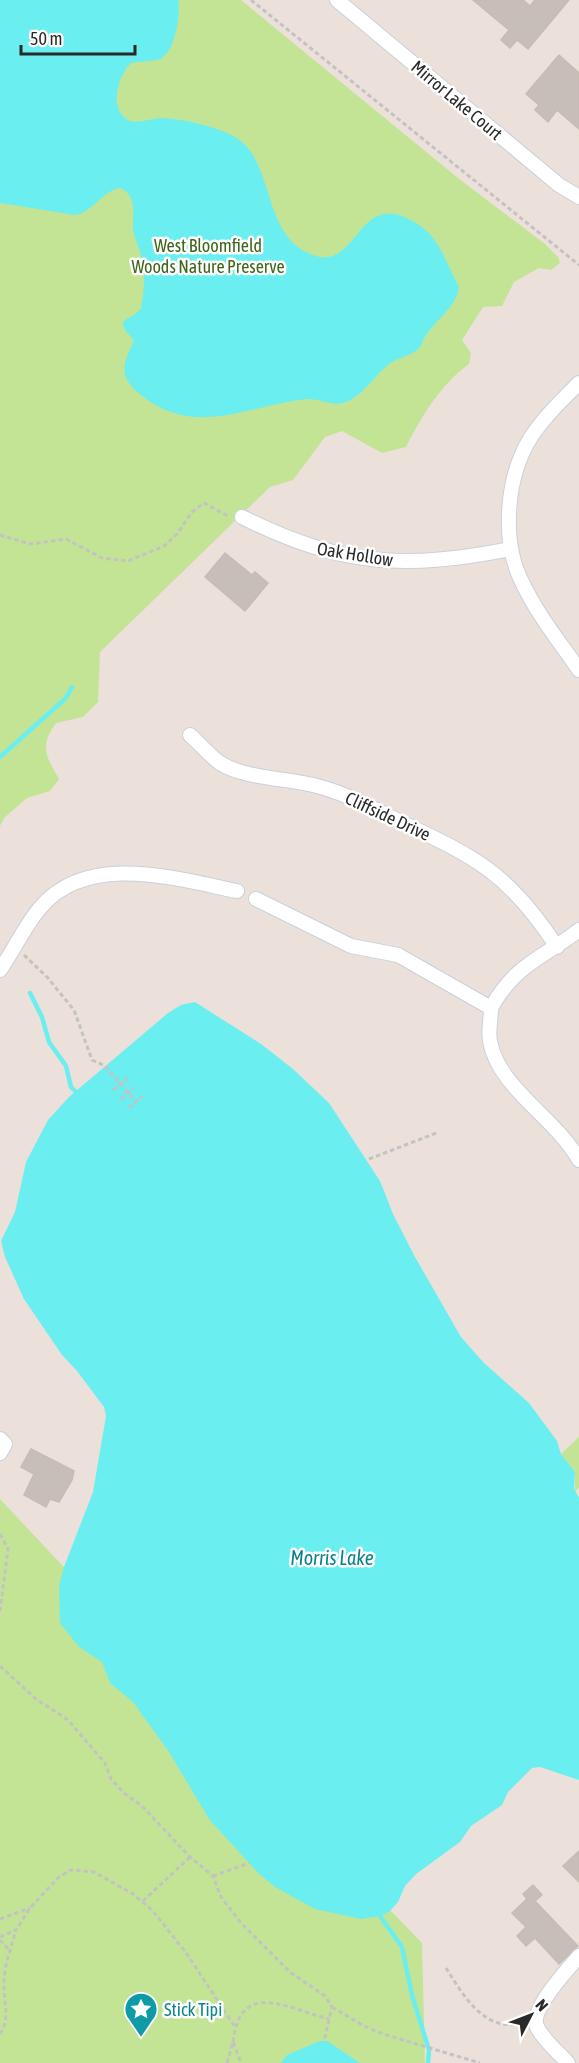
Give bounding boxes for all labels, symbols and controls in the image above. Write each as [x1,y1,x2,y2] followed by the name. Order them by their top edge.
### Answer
[21,18,135,56] scale bar
[30,28,62,49] text: 50 m
[407,56,507,144] street label: Mirror Lake Court
[131,235,285,277] park label: West Bloomfield Woods Nature Preserve
[316,538,395,570] street label: Oak Hollow
[342,787,434,845] street label: Cliffside Drive
[290,1546,374,1569] water label: Morris Lake
[501,1985,561,2045] north arrow
[123,1991,159,2038] place icon: Stick Tipi
[532,1995,552,2014] text: N
[164,1999,222,2020] place label: Stick Tipi

